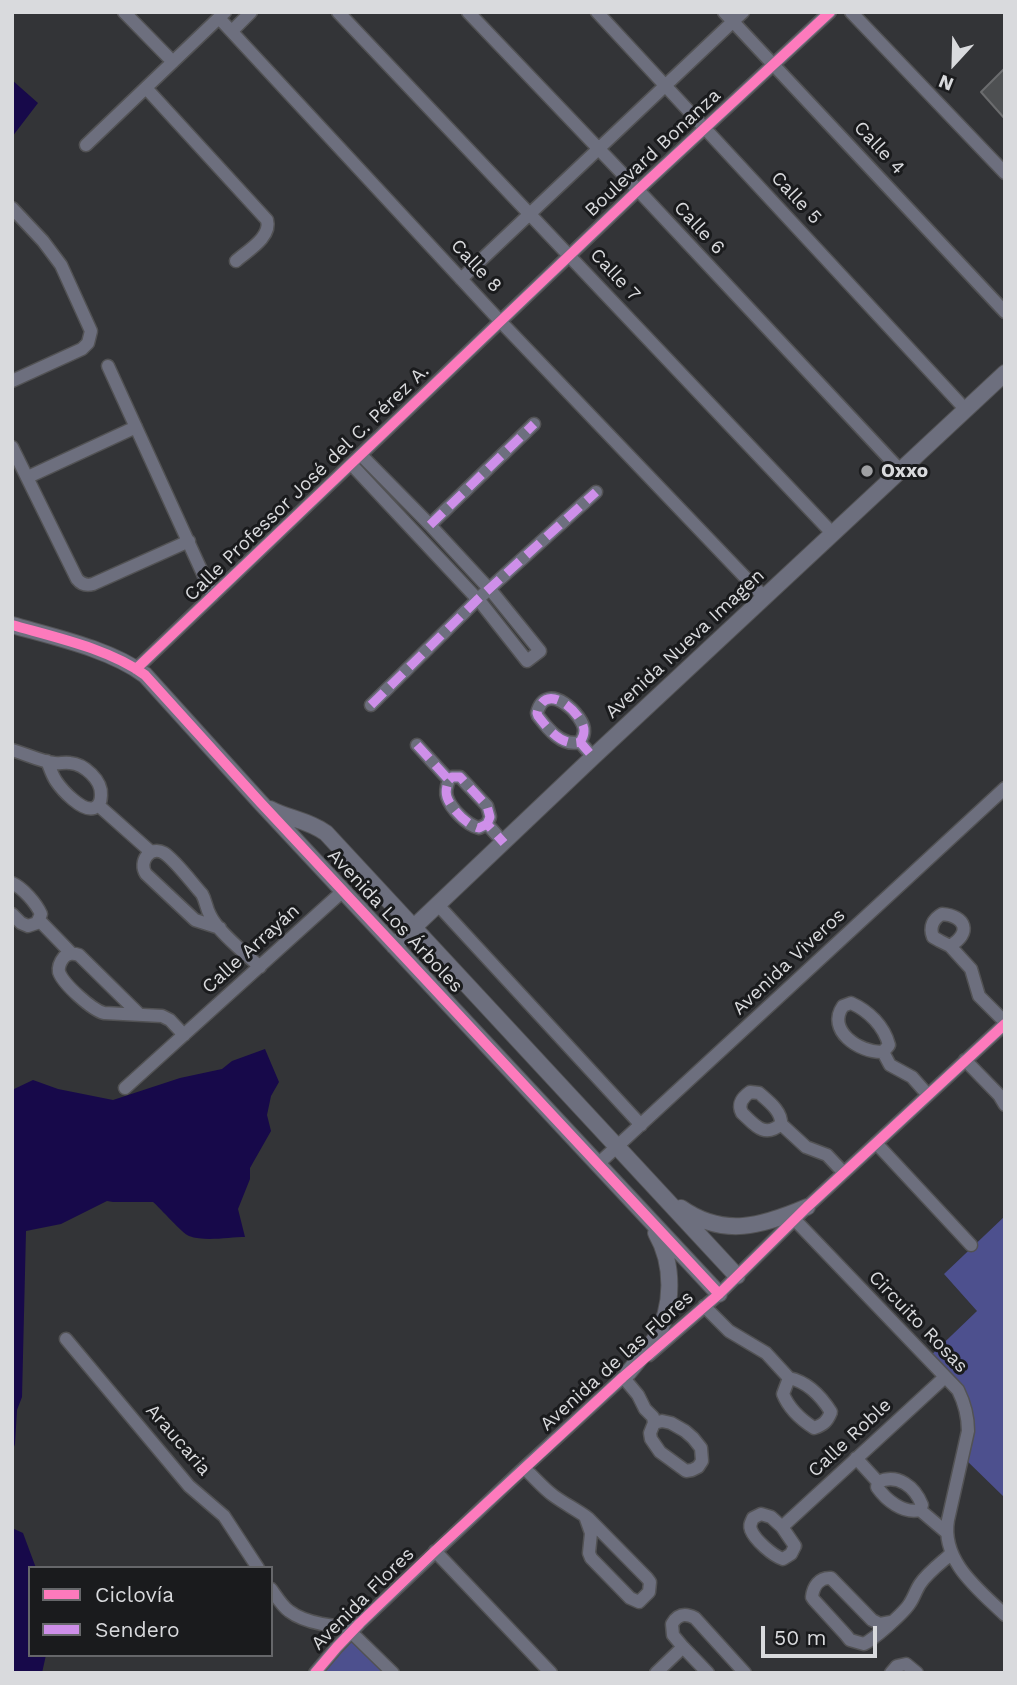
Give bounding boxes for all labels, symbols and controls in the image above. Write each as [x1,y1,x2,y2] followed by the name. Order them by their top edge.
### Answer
[919,28,989,98] north arrow
[935,70,957,96] text: N
[580,84,726,222] street label: Boulevard Bonanza
[849,117,909,179] street label: Calle 4
[766,167,826,229] street label: Calle 5
[669,197,729,259] street label: Calle 6
[446,235,506,297] street label: Calle 8
[585,244,645,306] street label: Calle 7
[180,360,434,606] street label: Calle Professor José del C. Pérez A.
[881,460,928,482] place label: Oxxo
[859,463,875,479] marker: Oxxo
[601,564,769,724] street label: Avenida Nueva Imagen
[323,844,467,998] street label: Avenida Los Árboles
[198,899,304,999] street label: Calle Arrayán
[728,904,850,1020] street label: Avenida Viveros
[864,1266,972,1378] street label: Circuito Rosas
[536,1286,698,1436] street label: Avenida de las Flores
[804,1394,896,1482] street label: Calle Roble
[141,1400,215,1480] street label: Araucaria
[307,1543,419,1655] street label: Avenida Flores
[28,1566,273,1657] legend
[95,1582,174,1607] text: Ciclovía
[765,1612,880,1656] scale bar
[95,1617,180,1642] text: Sendero
[774,1625,826,1650] text: 50 m

